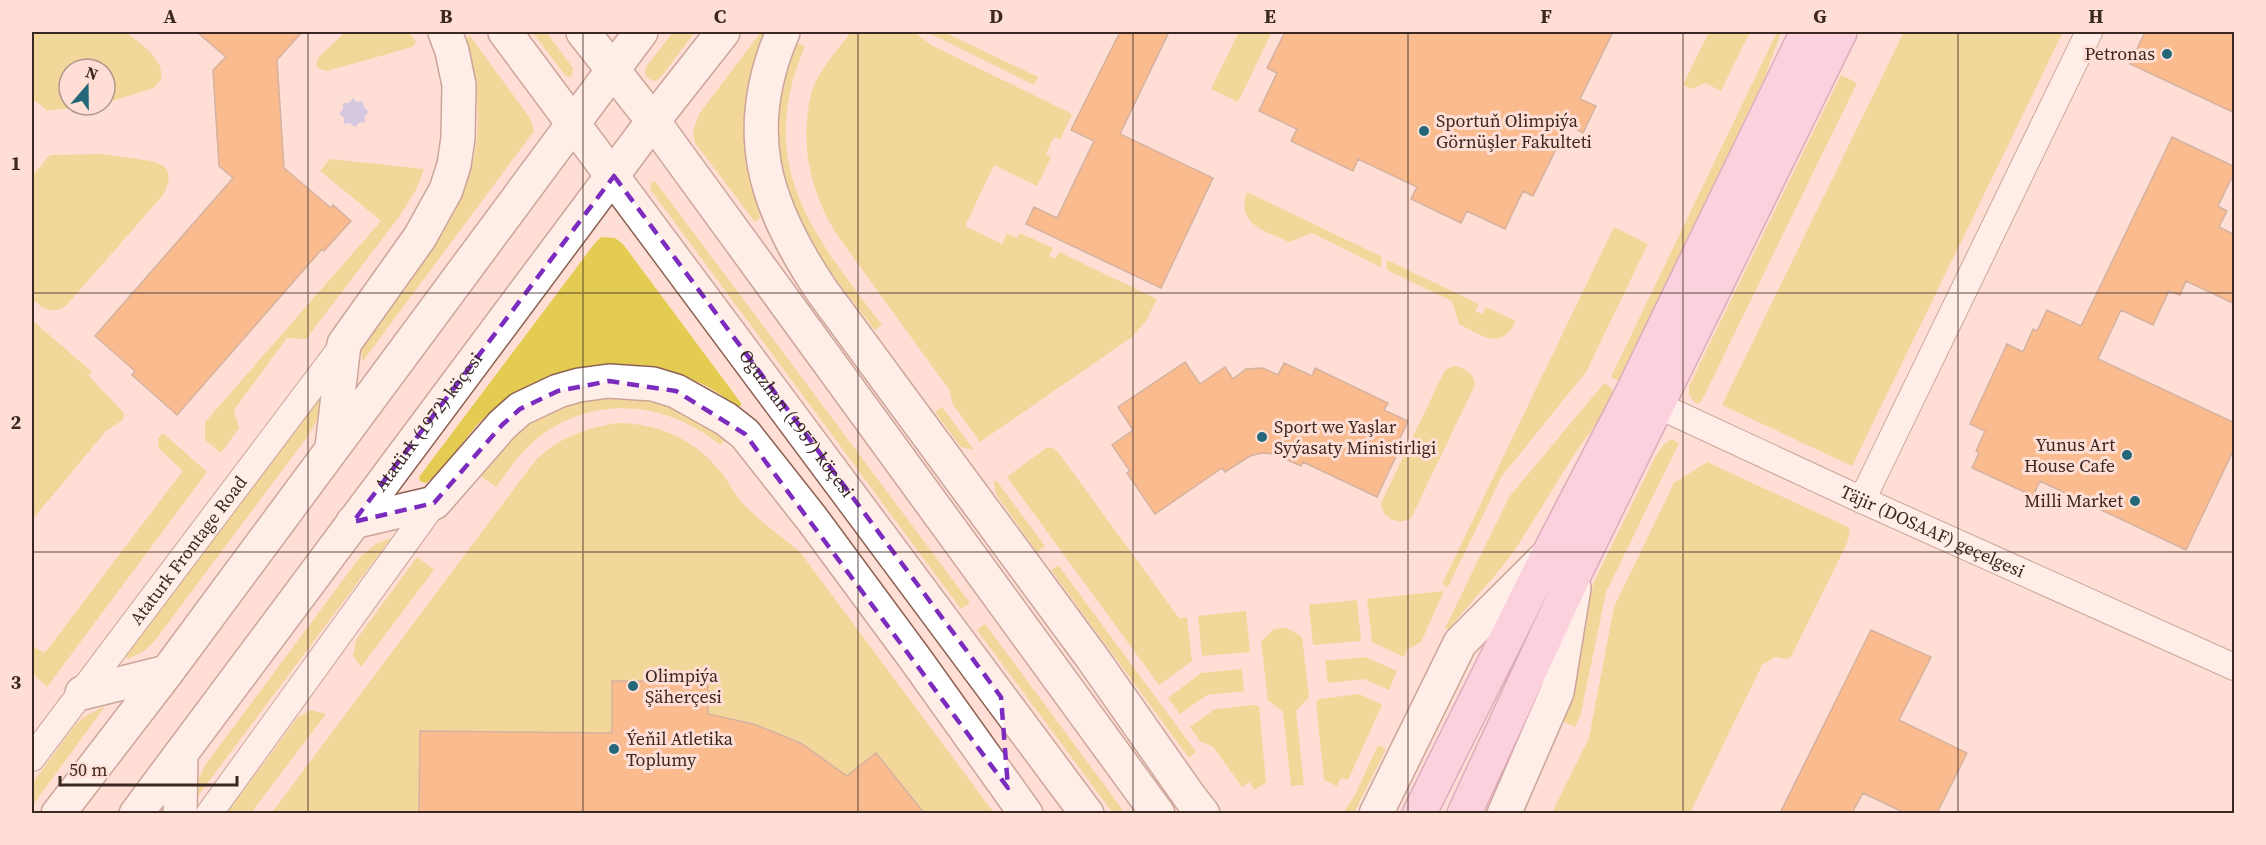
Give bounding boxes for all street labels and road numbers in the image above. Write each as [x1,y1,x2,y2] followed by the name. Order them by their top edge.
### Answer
[733,344,860,502] street label: Oguzhan (1957) köçesi
[368,347,488,496] street label: Atatürk (1972) köçesi
[124,470,252,630] street label: Ataturk Frontage Road
[1836,479,2029,583] street label: Täjir (DOSAAF) geçelgesi

